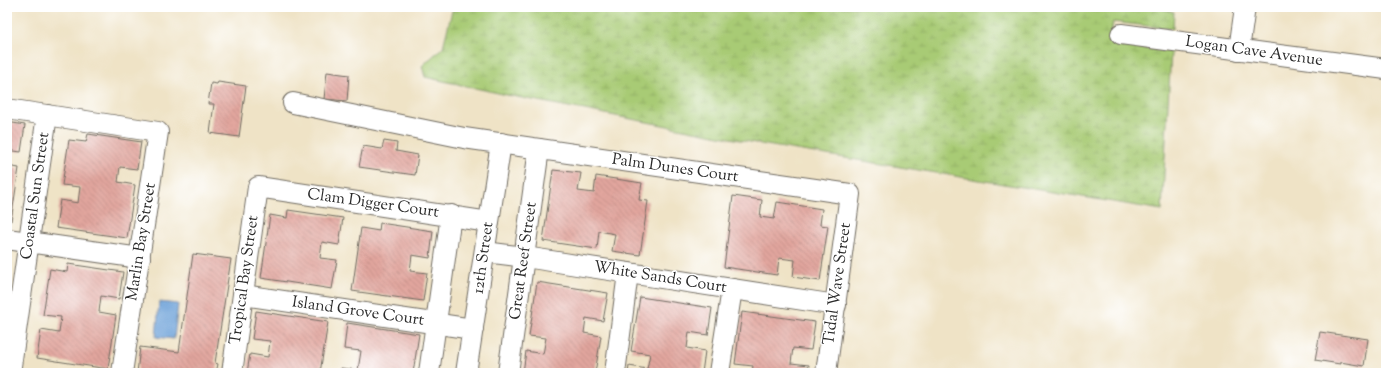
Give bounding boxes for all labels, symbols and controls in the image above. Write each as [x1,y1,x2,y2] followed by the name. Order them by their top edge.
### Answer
[1184,31,1324,73] street label: Logan Cave Avenue
[16,130,56,261] street label: Coastal Sun Street
[610,149,740,189] street label: Palm Dunes Court
[121,181,163,303] street label: Marlin Bay Street
[306,183,441,225] street label: Clam Digger Court
[504,200,544,321] street label: Great Reef Street
[225,213,266,346] street label: Tropical Bay Street
[468,220,501,295] street label: 12th Street
[818,221,858,347] street label: Tidal Wave Street
[592,256,729,300] street label: White Sands Court
[290,291,426,333] street label: Island Grove Court

